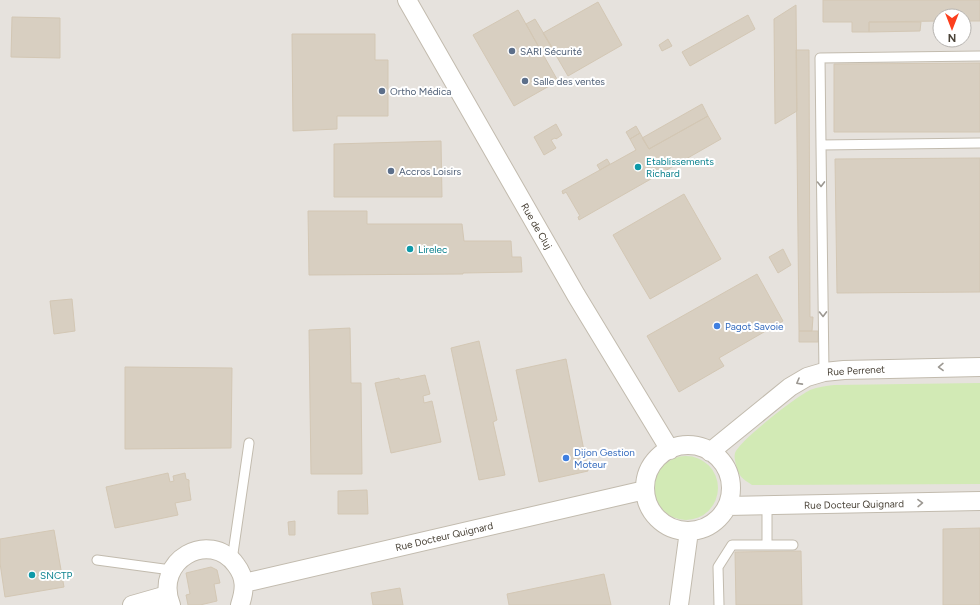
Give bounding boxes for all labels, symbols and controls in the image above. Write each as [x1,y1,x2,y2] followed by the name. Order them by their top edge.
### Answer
[932,8,972,48] north arrow
[948,31,956,44] text: N
[520,45,582,58] place label: SARI Sécurité
[507,46,517,56] marker: SARI Sécurité
[533,75,605,88] place label: Salle des ventes
[520,76,530,86] marker: Salle des ventes
[390,85,451,98] place label: Ortho Médica
[377,86,387,96] marker: Ortho Médica
[646,155,714,180] place label: Etablissements Richard
[633,162,643,172] marker: Etablissements Richard
[399,165,462,178] place label: Accros Loisirs
[386,166,396,176] marker: Accros Loisirs
[817,181,825,187] one-way arrow
[518,201,555,252] street label: Rue de Cluj
[418,243,448,256] place label: Lirelec
[405,244,415,254] marker: Lirelec
[819,311,827,317] one-way arrow
[725,320,784,333] place label: Pagot Savoie
[712,321,722,331] marker: Pagot Savoie
[827,362,886,379] street label: Rue Perrenet
[938,363,944,372] one-way arrow
[796,377,803,384] one-way arrow
[574,446,635,471] place label: Dijon Gestion Moteur
[561,453,571,463] marker: Dijon Gestion Moteur
[804,497,904,512] street label: Rue Docteur Quignard
[917,498,923,507] one-way arrow
[394,519,494,554] street label: Rue Docteur Quignard
[40,569,73,582] place label: SNCTP
[27,570,37,580] marker: SNCTP

